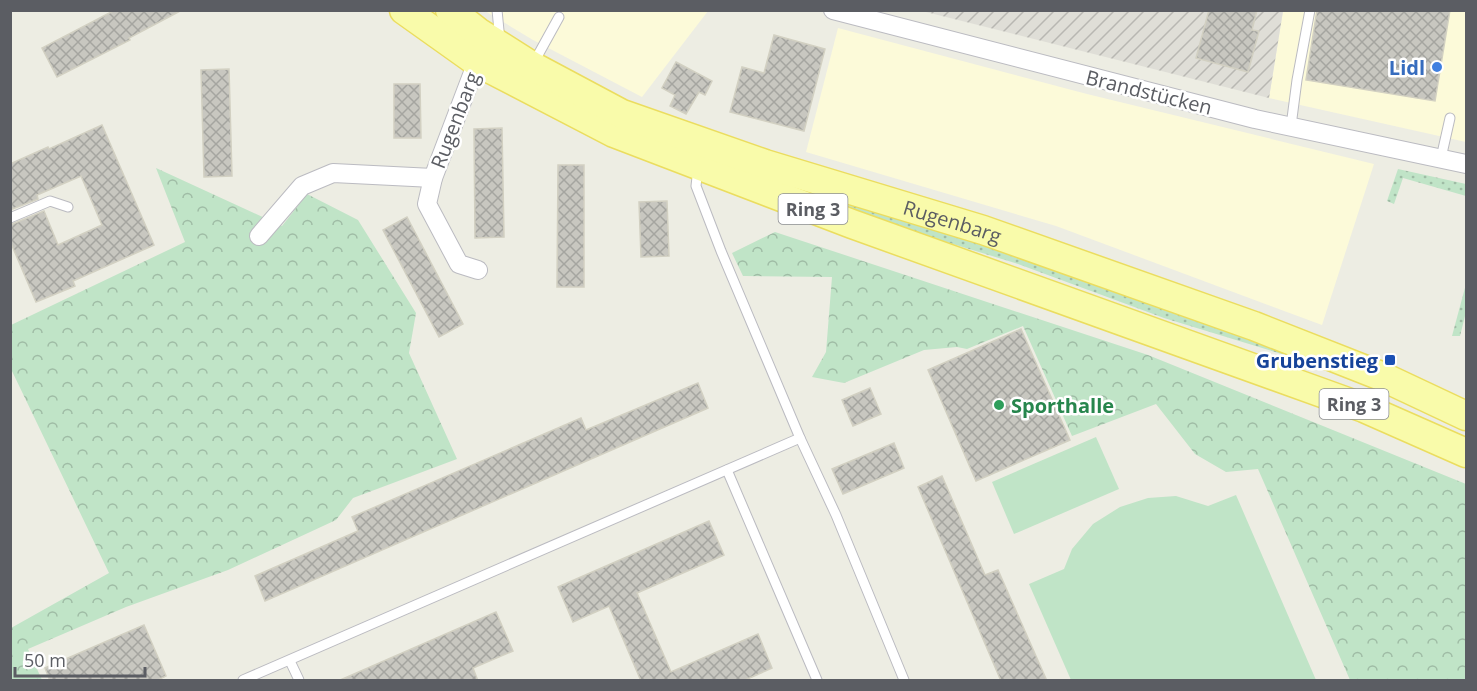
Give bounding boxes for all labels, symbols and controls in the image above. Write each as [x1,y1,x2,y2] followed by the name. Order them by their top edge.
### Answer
[1389,54,1425,81] place label: Lidl
[1430,60,1444,74] marker: Lidl
[1083,63,1215,121] street label: Brandstücken
[424,68,486,172] street label: Rugenbarg
[900,193,1006,249] street label: Rugenbarg
[778,194,848,224] road number: Ring 3
[1256,347,1379,374] place label: Grubenstieg
[1383,353,1397,367] marker: Grubenstieg
[1320,389,1388,419] road number: Ring 3
[1011,392,1114,419] place label: Sporthalle
[992,398,1006,412] marker: Sporthalle
[15,640,146,678] scale bar
[24,648,66,672] text: 50 m

